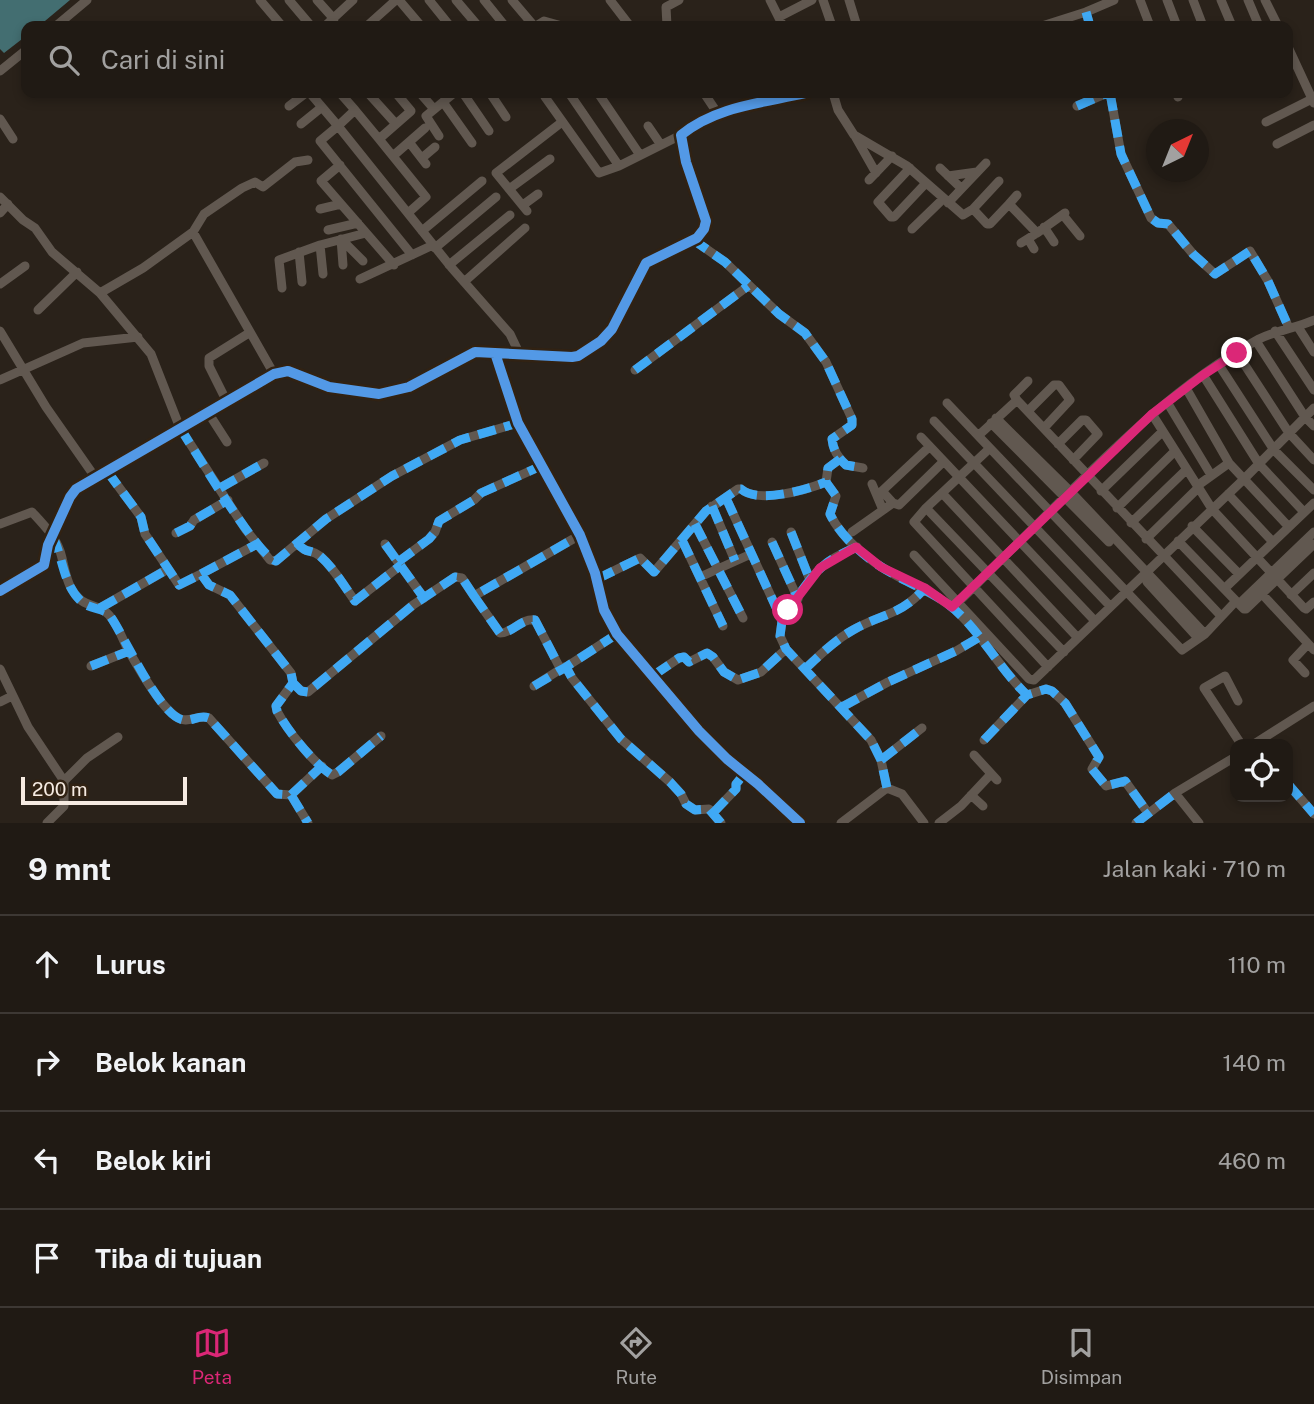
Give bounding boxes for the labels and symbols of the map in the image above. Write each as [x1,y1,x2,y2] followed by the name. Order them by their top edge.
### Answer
[1146,119,1209,182] north arrow
[1221,337,1252,368] route end
[772,594,803,625] route start
[21,774,187,806] scale bar

